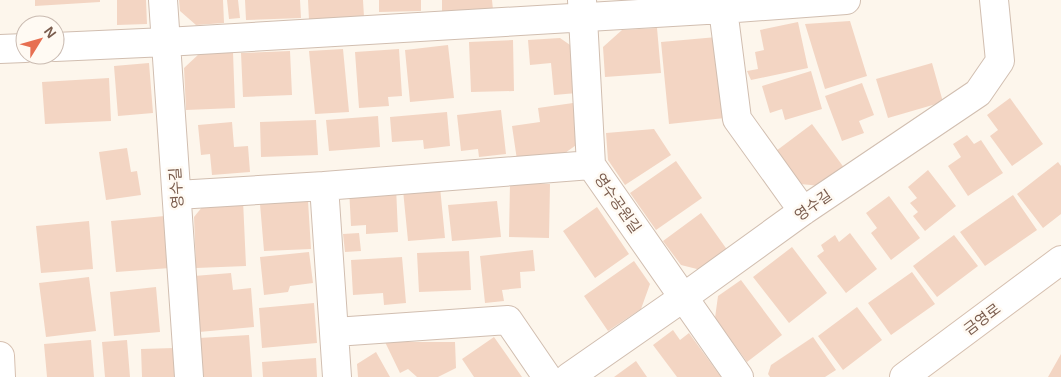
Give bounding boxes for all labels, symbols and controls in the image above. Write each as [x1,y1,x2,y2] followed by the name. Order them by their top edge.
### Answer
[15,15,65,65] north arrow
[41,23,60,41] text: N
[166,167,186,209] street label: 영수길
[591,170,645,236] street label: 영수공원길
[791,186,835,224] street label: 영수길
[960,300,1004,338] street label: 금영로

